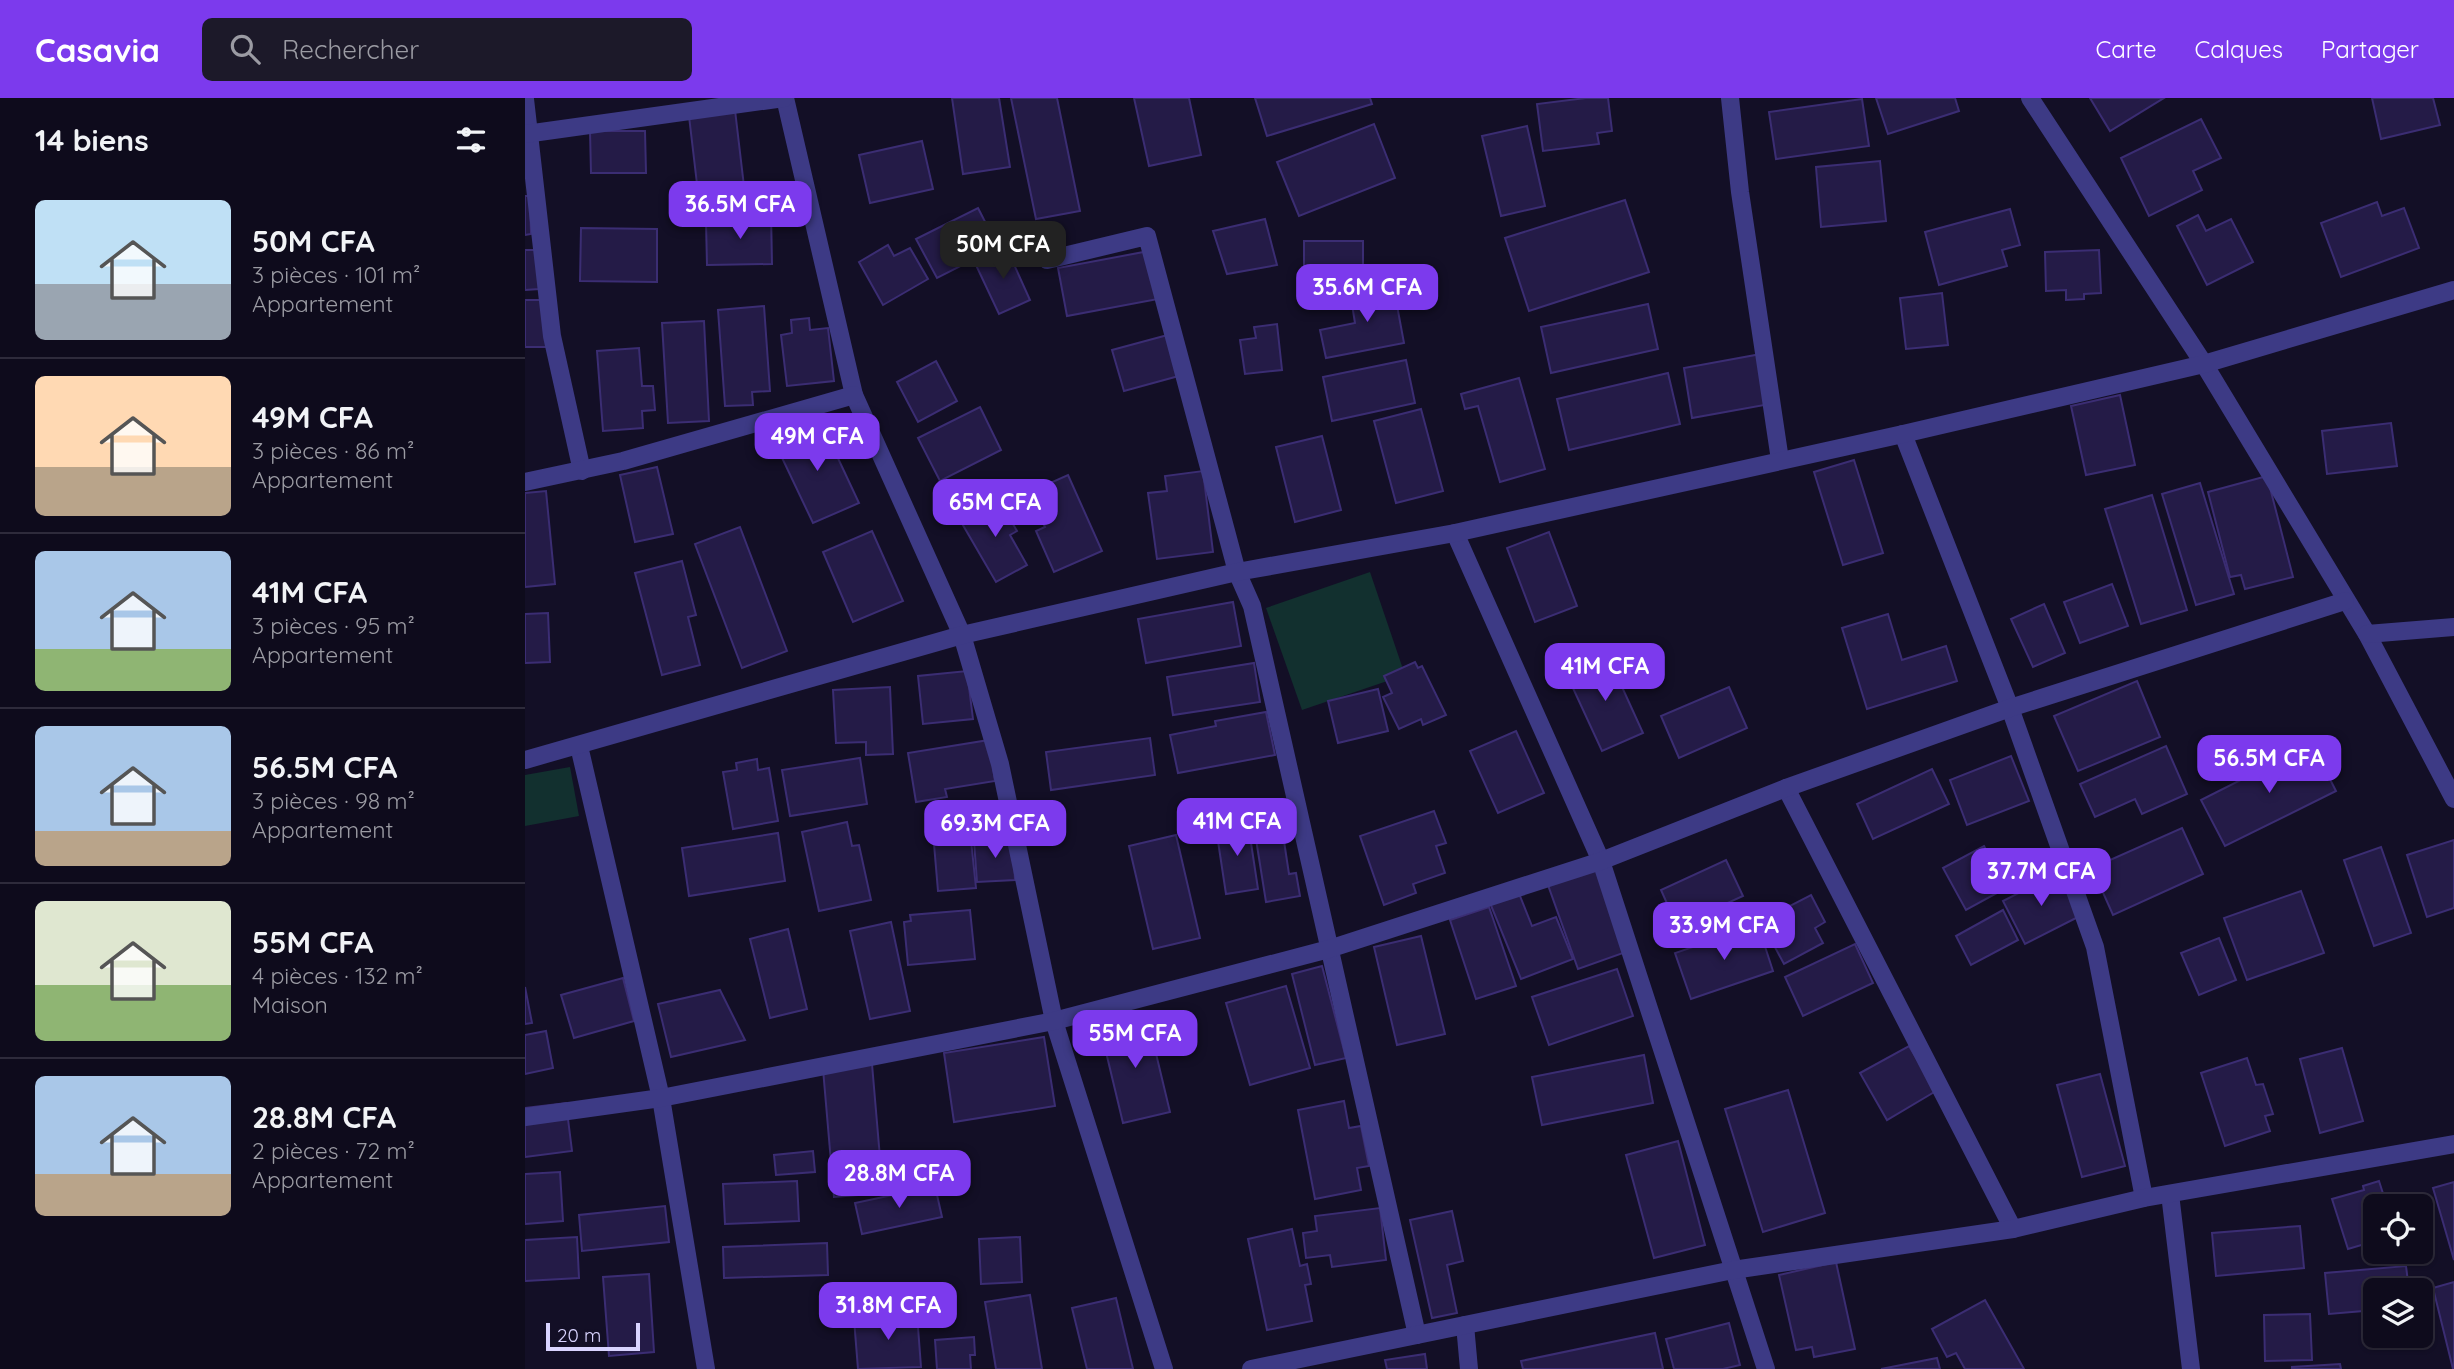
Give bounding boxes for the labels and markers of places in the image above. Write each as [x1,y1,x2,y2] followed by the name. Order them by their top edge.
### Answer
[660,181,820,241] pin: 36.5M CFA
[938,222,1068,281] pin: 50M CFA
[1287,264,1447,324] pin: 35.6M CFA
[752,414,882,473] pin: 49M CFA
[930,480,1060,539] pin: 65M CFA
[1540,644,1670,703] pin: 41M CFA
[2189,736,2349,795] pin: 56.5M CFA
[1172,798,1302,858] pin: 41M CFA
[915,800,1075,860] pin: 69.3M CFA
[1961,848,2121,908] pin: 37.7M CFA
[1644,902,1804,962] pin: 33.9M CFA
[1070,1010,1200,1070] pin: 55M CFA
[819,1150,979,1210] pin: 28.8M CFA
[808,1282,968,1342] pin: 31.8M CFA

